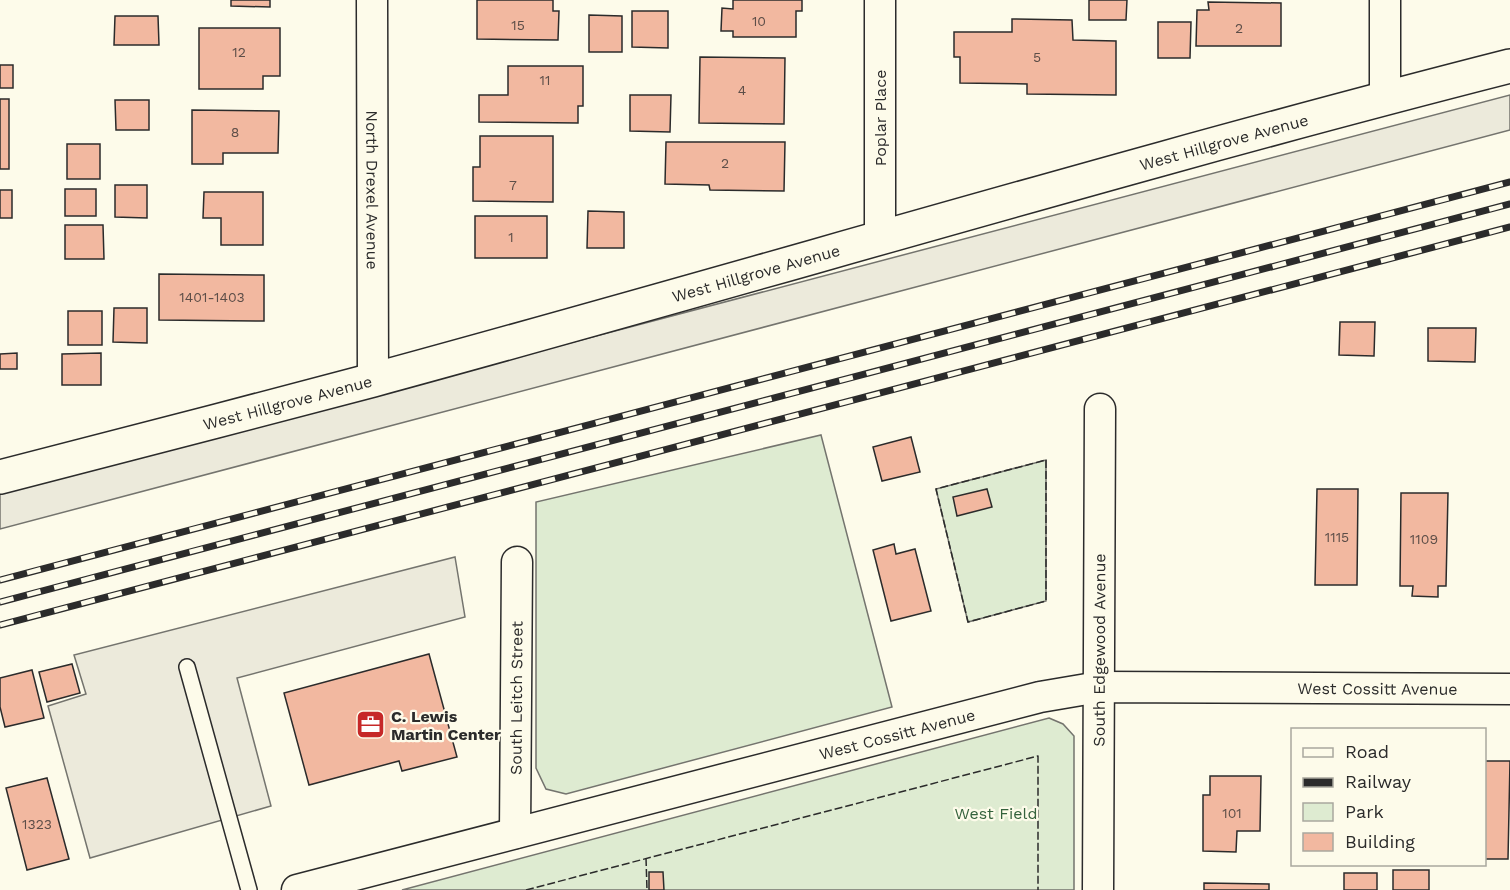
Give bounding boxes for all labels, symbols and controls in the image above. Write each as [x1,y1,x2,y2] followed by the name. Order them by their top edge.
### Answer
[752,13,766,29] house number: 10
[511,17,525,33] house number: 15
[1235,20,1243,36] house number: 2
[232,44,246,60] house number: 12
[1033,49,1041,65] house number: 5
[871,70,890,166] street label: Poplar Place
[540,72,550,88] house number: 11
[738,82,746,98] house number: 4
[362,110,382,270] street label: North Drexel Avenue
[1138,110,1310,175] street label: West Hillgrove Avenue
[231,124,239,140] house number: 8
[721,155,729,171] house number: 2
[509,177,517,193] house number: 7
[508,229,514,245] house number: 1
[670,241,842,306] street label: West Hillgrove Avenue
[179,289,245,305] house number: 1401-1403
[201,372,374,434] street label: West Hillgrove Avenue
[1325,529,1349,545] house number: 1115
[1410,531,1438,547] house number: 1109
[1090,553,1109,747] street label: South Edgewood Avenue
[506,621,527,775] street label: South Leitch Street
[1297,679,1458,699] street label: West Cossitt Avenue
[817,705,977,764] street label: West Cossitt Avenue
[391,707,501,744] place label: C. Lewis Martin Center
[354,709,386,741] office icon: C. Lewis Martin Center
[1291,728,1486,866] legend
[1345,741,1389,762] text: Road
[1345,771,1412,792] text: Railway
[1345,801,1384,822] text: Park
[955,804,1037,823] park label: West Field
[1222,805,1242,821] house number: 101
[22,816,52,832] house number: 1323
[1345,831,1415,852] text: Building

